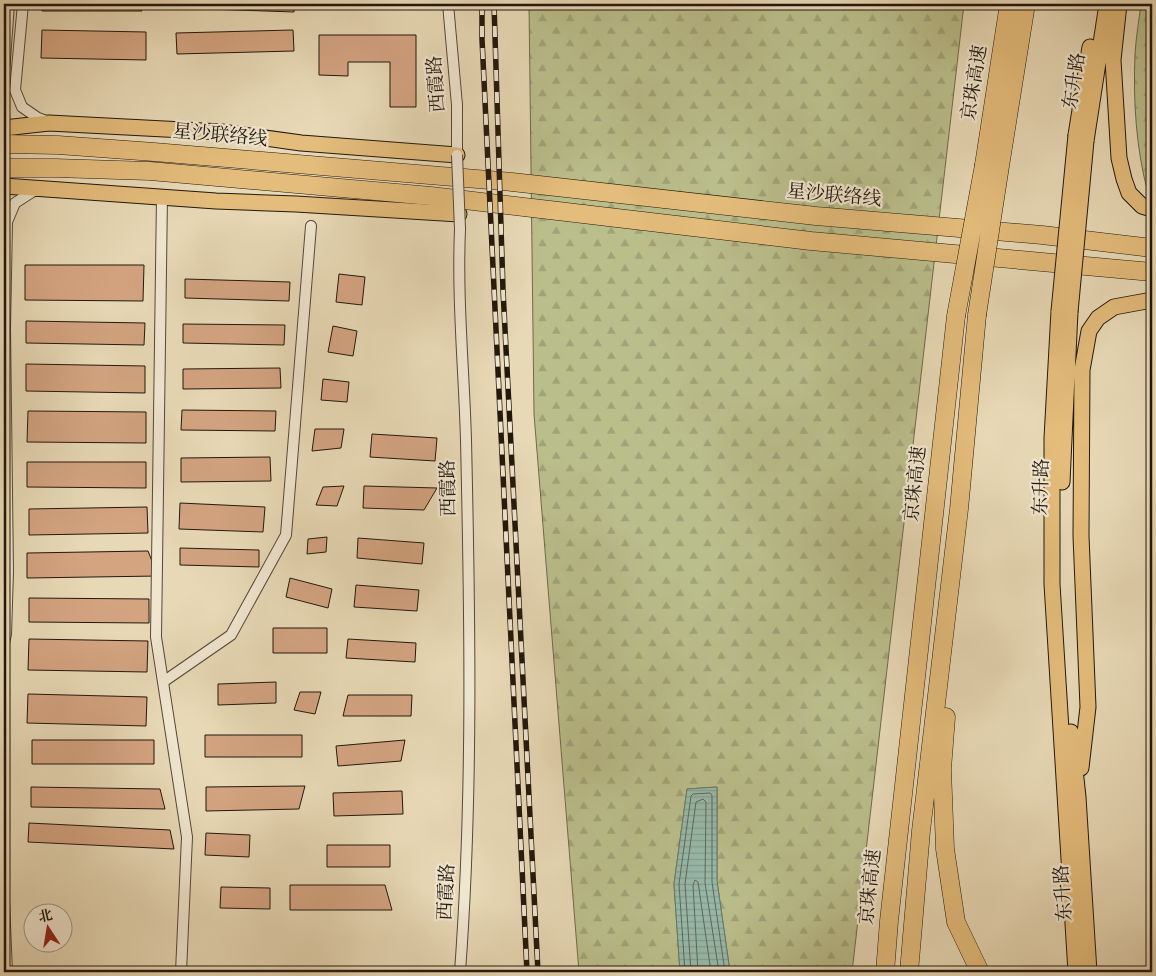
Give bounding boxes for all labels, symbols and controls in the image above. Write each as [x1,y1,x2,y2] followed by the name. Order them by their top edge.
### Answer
[957,44,993,122] street label: 京珠高速
[1059,51,1091,111] street label: 东升路
[423,55,451,113] street label: 西霞路
[172,120,268,152] street label: 星沙联络线
[786,180,882,212] street label: 星沙联络线
[900,445,932,523] street label: 京珠高速
[1029,458,1055,516] street label: 东升路
[437,459,461,517] street label: 西霞路
[855,848,887,926] street label: 京珠高速
[434,863,460,921] street label: 西霞路
[1050,864,1078,922] street label: 东升路
[22,904,72,954] north arrow
[37,906,54,927] text: 北

